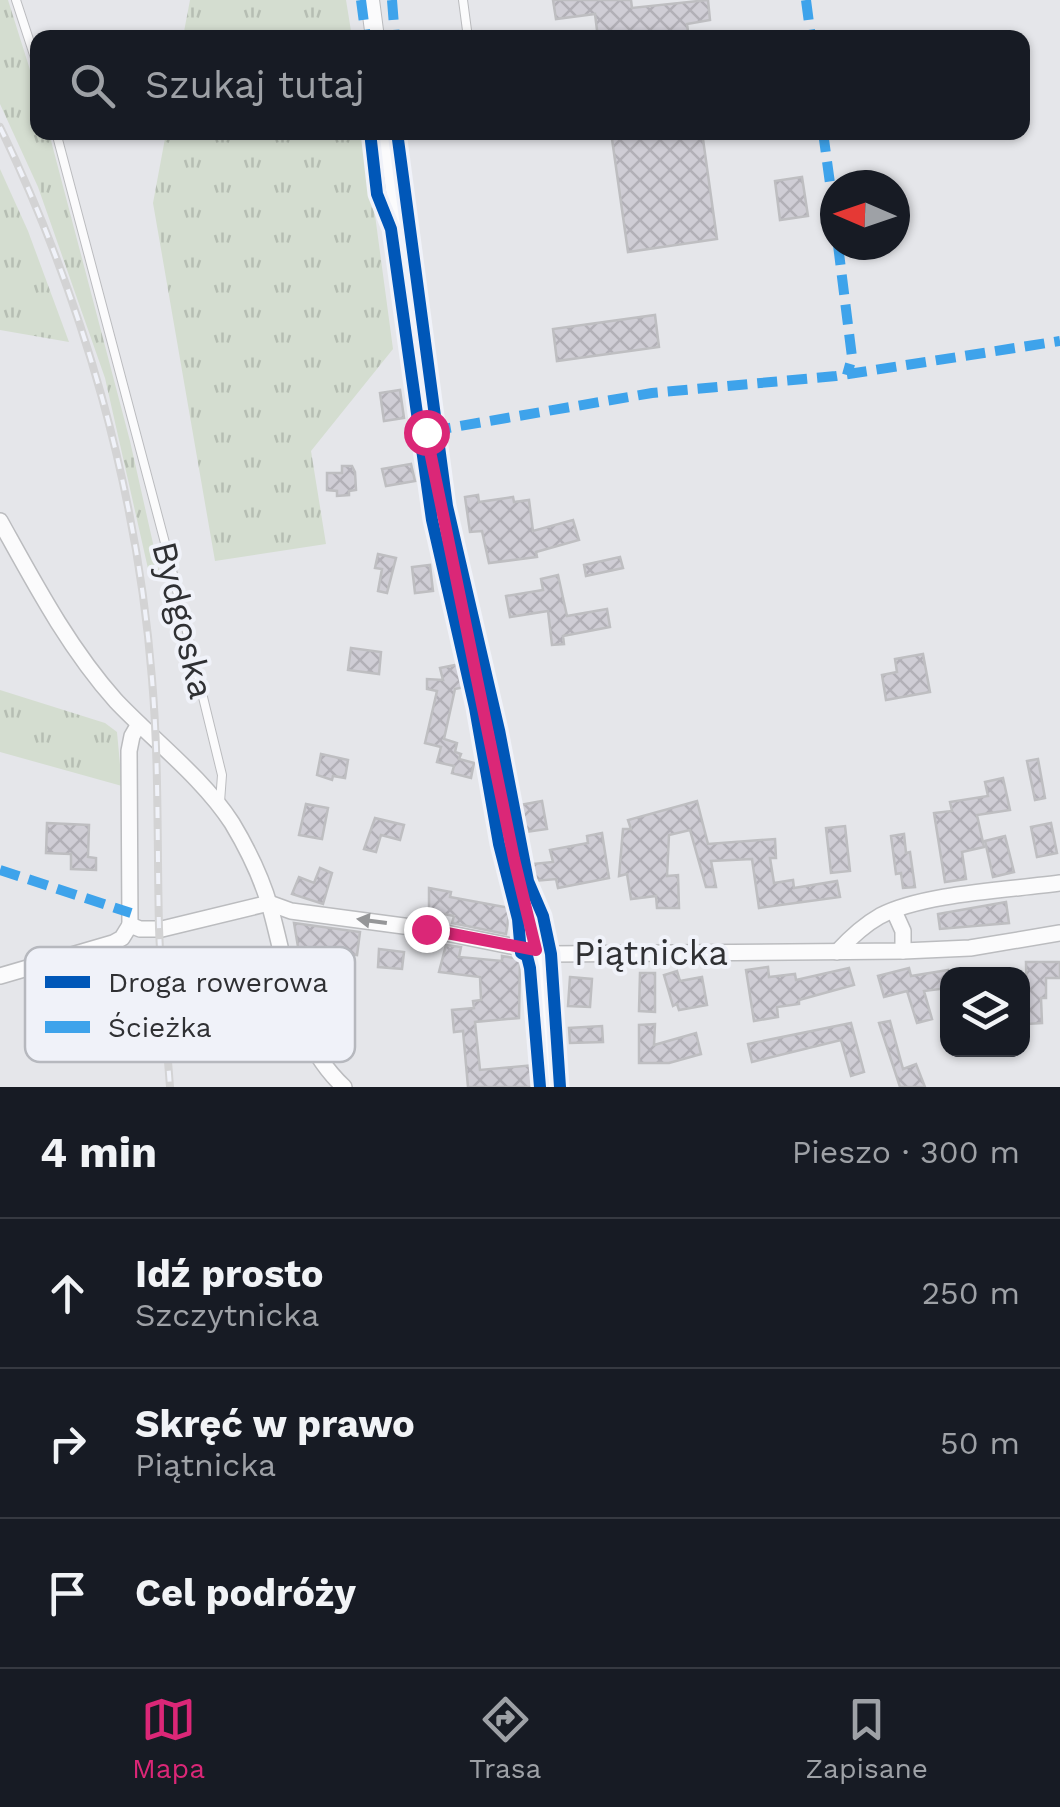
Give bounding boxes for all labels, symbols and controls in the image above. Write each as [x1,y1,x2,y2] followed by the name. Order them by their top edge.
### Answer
[30,30,1030,140] search box
[65,58,120,113] icon: search
[145,63,365,107] text: Szukaj tutaj
[820,170,910,260] north arrow
[404,410,450,456] route start
[143,537,223,703] street label: Bydgoska
[404,907,450,953] route end
[355,913,387,929] one-way arrow
[574,932,728,974] street label: Piątnicka
[25,947,355,1062] legend
[108,966,328,999] text: Droga rowerowa
[940,967,1030,1057] map controls
[940,967,1030,1057] button: layers
[108,1011,212,1044] text: Ścieżka
[40,1128,157,1177] text: 4 min
[792,1133,1020,1171] text: Pieszo · 300 m
[135,1252,324,1296] text: Idź prosto
[40,1266,95,1321] icon: ahead
[921,1274,1020,1312] text: 250 m
[135,1296,319,1334] text: Szczytnicka
[135,1402,415,1446] text: Skręć w prawo
[40,1416,95,1471] icon: right
[940,1424,1020,1462] text: 50 m
[135,1446,276,1484] text: Piątnicka
[40,1566,95,1621] icon: arrive
[135,1571,356,1615] text: Cel podróży
[132,1692,205,1785] tab: Mapa
[469,1692,541,1785] tab: Trasa
[805,1692,928,1785] tab: Zapisane

